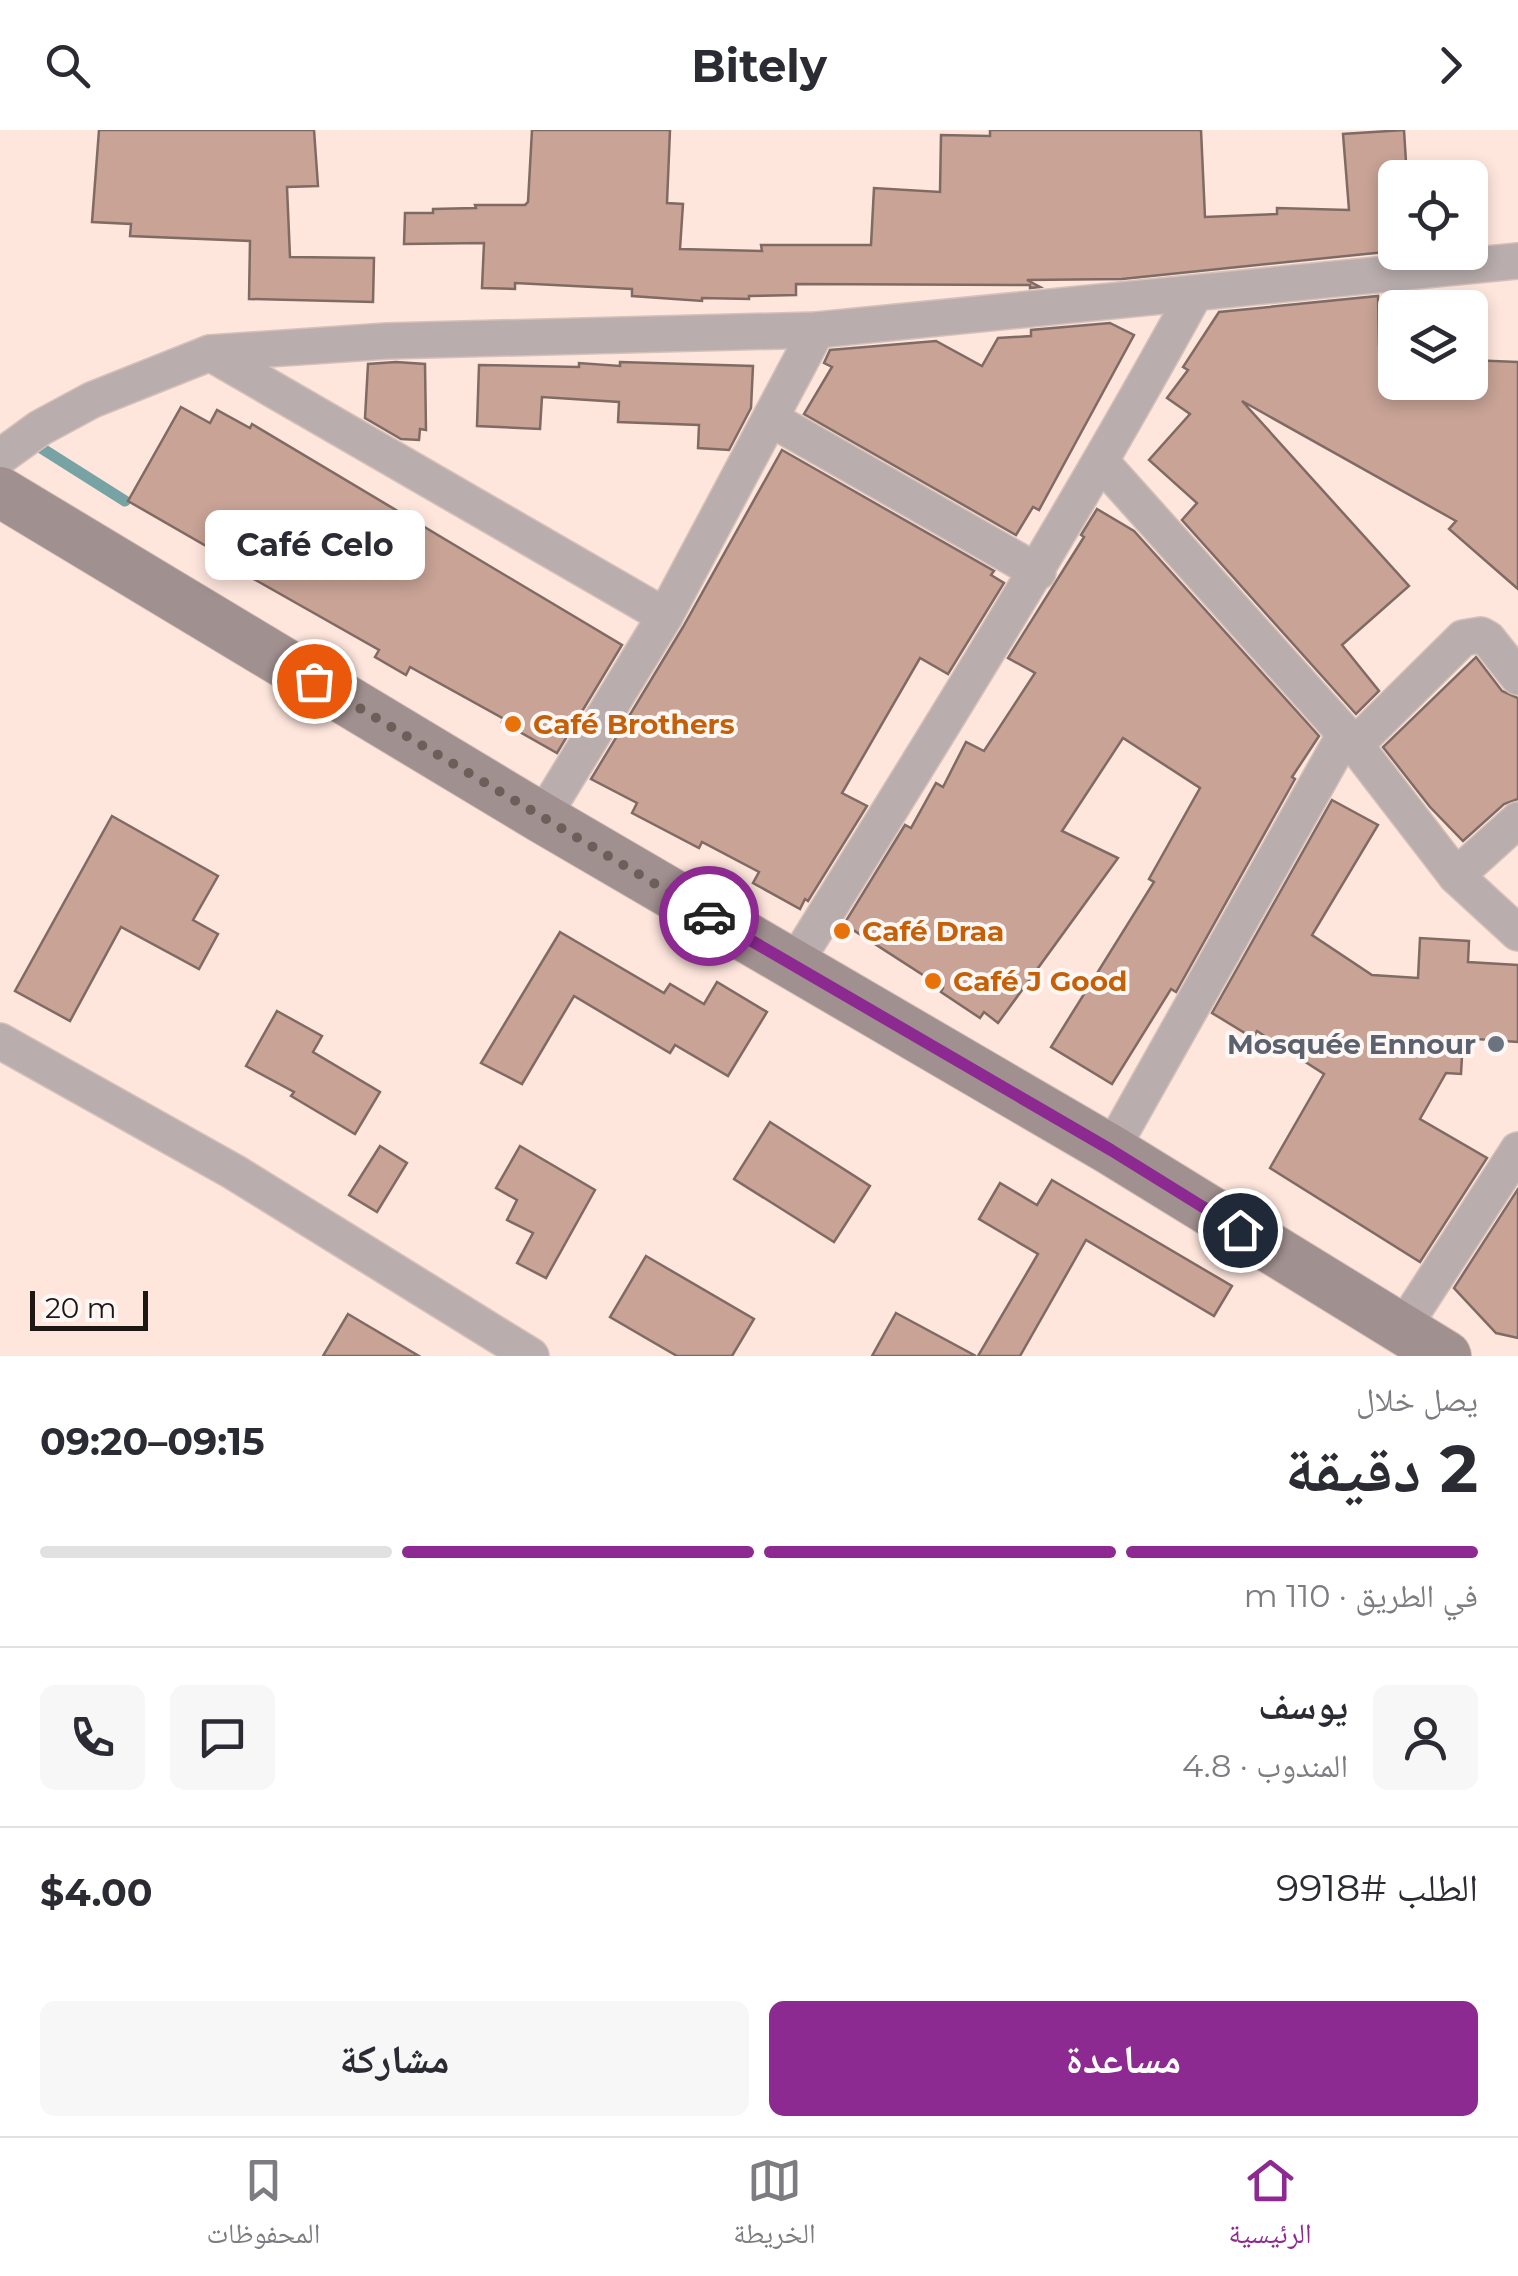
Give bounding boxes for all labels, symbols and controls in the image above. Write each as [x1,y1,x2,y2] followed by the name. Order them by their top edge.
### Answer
[40,38,95,93] icon: search
[691,38,827,93] text: Bitely
[1423,38,1478,93] icon: forward
[1378,160,1488,400] map controls
[1378,160,1488,270] button: locate
[1378,290,1488,400] button: layers
[204,511,424,581] callout: Café Celo
[236,525,394,564] text: Café Celo
[272,639,357,724] pin
[287,654,342,709] icon: bag
[533,707,735,741] place label: Café Brothers
[502,713,524,735] marker: Café Brothers
[659,866,759,966] courier
[682,889,737,944] icon: car
[862,914,1004,948] place label: Café Draa
[831,920,853,942] marker: Café Draa
[953,964,1127,998] place label: Café J Good
[922,970,944,992] marker: Café J Good
[1227,1027,1476,1061] place label: Mosquée Ennour
[1485,1033,1507,1055] marker: Mosquée Ennour
[1198,1188,1283,1273] pin
[1213,1203,1268,1258] icon: home
[30,1286,148,1330] scale bar
[45,1291,116,1325] text: 20 m
[1356,1380,1478,1419] text: يصل خلال
[40,1418,265,1465] text: 09:15–09:20
[1285,1429,1478,1508] text: 2 دقيقة
[1244,1576,1478,1615] text: في الطريق · 110 m
[1258,1682,1348,1729] text: يوسف
[40,1685,145,1790] button: phone
[170,1685,275,1790] button: chat
[1373,1685,1478,1790] button: person
[1182,1746,1348,1785] text: المندوب · 4.8
[1276,1864,1478,1911] text: الطلب #9918
[40,1869,153,1916] text: $4.00
[40,2001,749,2116] button: مشاركة
[769,2001,1478,2116] button: مساعدة
[206,2153,320,2261] tab: المحفوظات
[733,2153,816,2261] tab: الخريطة
[1229,2153,1312,2261] tab: الرئيسية

